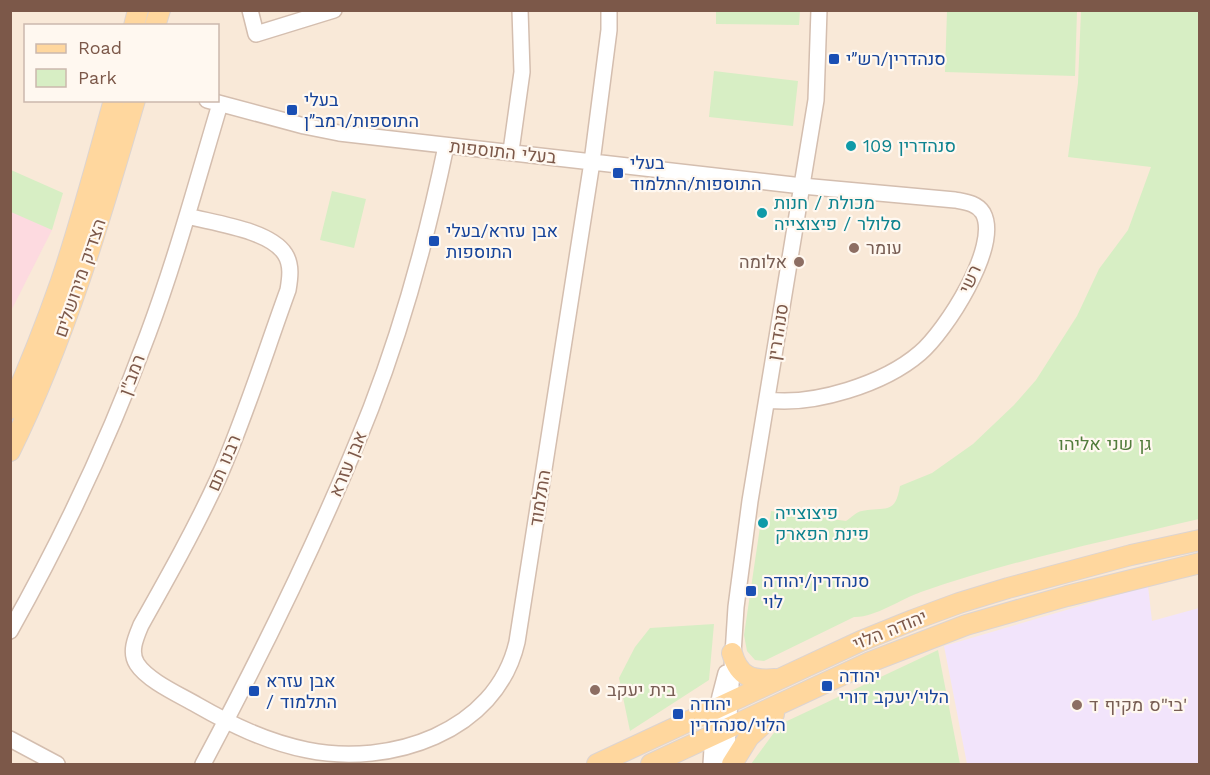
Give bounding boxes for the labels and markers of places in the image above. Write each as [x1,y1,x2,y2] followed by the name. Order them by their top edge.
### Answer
[846,48,946,69] place label: סנהדרין/רש״י
[827,52,841,66] marker: סנהדרין/רש״י
[304,89,419,131] place label: בעלי התוספות/רמב״ן
[285,103,299,117] marker: בעלי התוספות/רמב״ן
[863,135,956,156] place label: סנהדרין 109
[844,139,858,153] marker: סנהדרין 109
[630,152,761,194] place label: בעלי התוספות/התלמוד
[611,166,625,180] marker: בעלי התוספות/התלמוד
[774,192,901,234] place label: מכולת / חנות סלולר / פיצוצייה
[755,206,769,220] marker: מכולת / חנות סלולר / פיצוצייה
[446,220,558,262] place label: אבן עזרא/בעלי התוספות
[427,234,441,248] marker: אבן עזרא/בעלי התוספות
[866,237,902,258] place label: עומר
[847,241,861,255] marker: עומר
[739,251,787,272] place label: אלומה
[792,255,806,269] marker: אלומה
[775,502,869,544] place label: פיצוצייה פינת הפארק
[756,516,770,530] marker: פיצוצייה פינת הפארק
[763,570,870,612] place label: סנהדרין/יהודה לוי
[744,584,758,598] marker: סנהדרין/יהודה לוי
[839,665,949,707] place label: יהודה הלוי/יעקב דורי
[266,670,337,712] place label: אבן עזרא / התלמוד
[607,679,676,700] place label: בית יעקב
[820,679,834,693] marker: יהודה הלוי/יעקב דורי
[588,683,602,697] marker: בית יעקב
[247,684,261,698] marker: אבן עזרא / התלמוד
[690,693,786,735] place label: יהודה הלוי/סנהדרין
[1089,694,1187,715] place label: בי"ס מקיף ד'
[1070,698,1084,712] marker: בי"ס מקיף ד'
[671,707,685,721] marker: יהודה הלוי/סנהדרין

